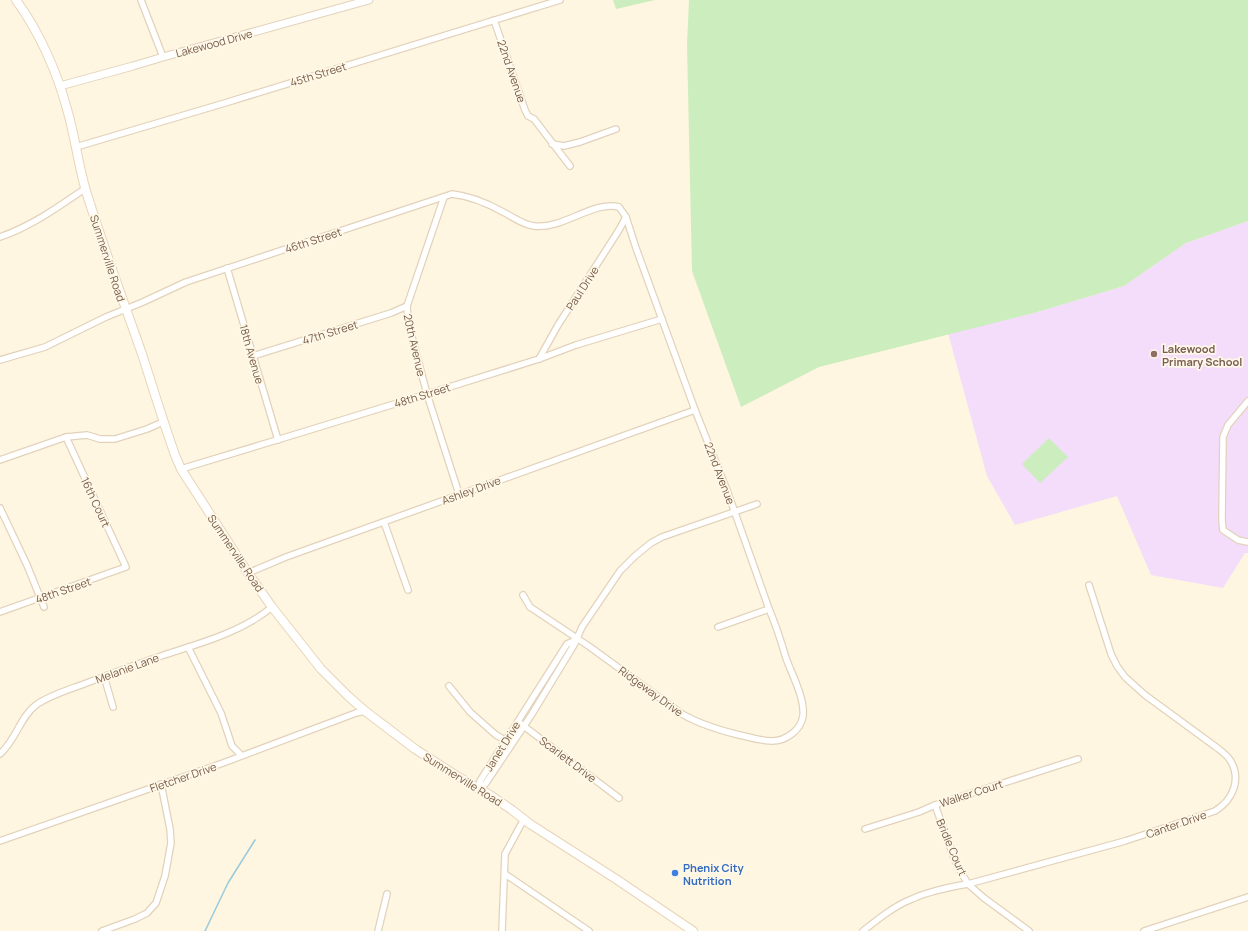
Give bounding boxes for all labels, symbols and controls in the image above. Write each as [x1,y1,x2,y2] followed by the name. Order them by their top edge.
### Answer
[174,25,255,60] street label: Lakewood Drive
[494,38,530,105] street label: 22nd Avenue
[288,58,348,90] street label: 45th Street
[87,213,129,303] street label: Summerville Road
[283,224,343,256] street label: 46th Street
[562,263,602,313] street label: Paul Drive
[401,312,430,378] street label: 20th Avenue
[300,316,360,348] street label: 47th Street
[236,322,268,386] street label: 18th Avenue
[1162,341,1242,369] place label: Lakewood Primary School
[1149,349,1159,359] marker: Lakewood Primary School
[392,379,452,411] street label: 48th Street
[701,440,739,507] street label: 22nd Avenue
[439,472,503,508] street label: Ashley Drive
[78,475,114,529] street label: 16th Court
[205,511,267,595] street label: Summerville Road
[33,573,93,607] street label: 48th Street
[93,649,161,686] street label: Melanie Lane
[616,662,687,720] street label: Ridgeway Drive
[481,718,524,774] street label: Janet Drive
[536,733,600,786] street label: Scarlett Drive
[421,749,505,809] street label: Summerville Road
[148,758,219,795] street label: Fletcher Drive
[937,776,1005,810] street label: Walker Court
[1144,806,1209,841] street label: Canter Drive
[933,816,971,878] street label: Bridle Court
[683,860,744,888] place label: Phenix City Nutrition
[670,868,680,878] marker: Phenix City Nutrition

